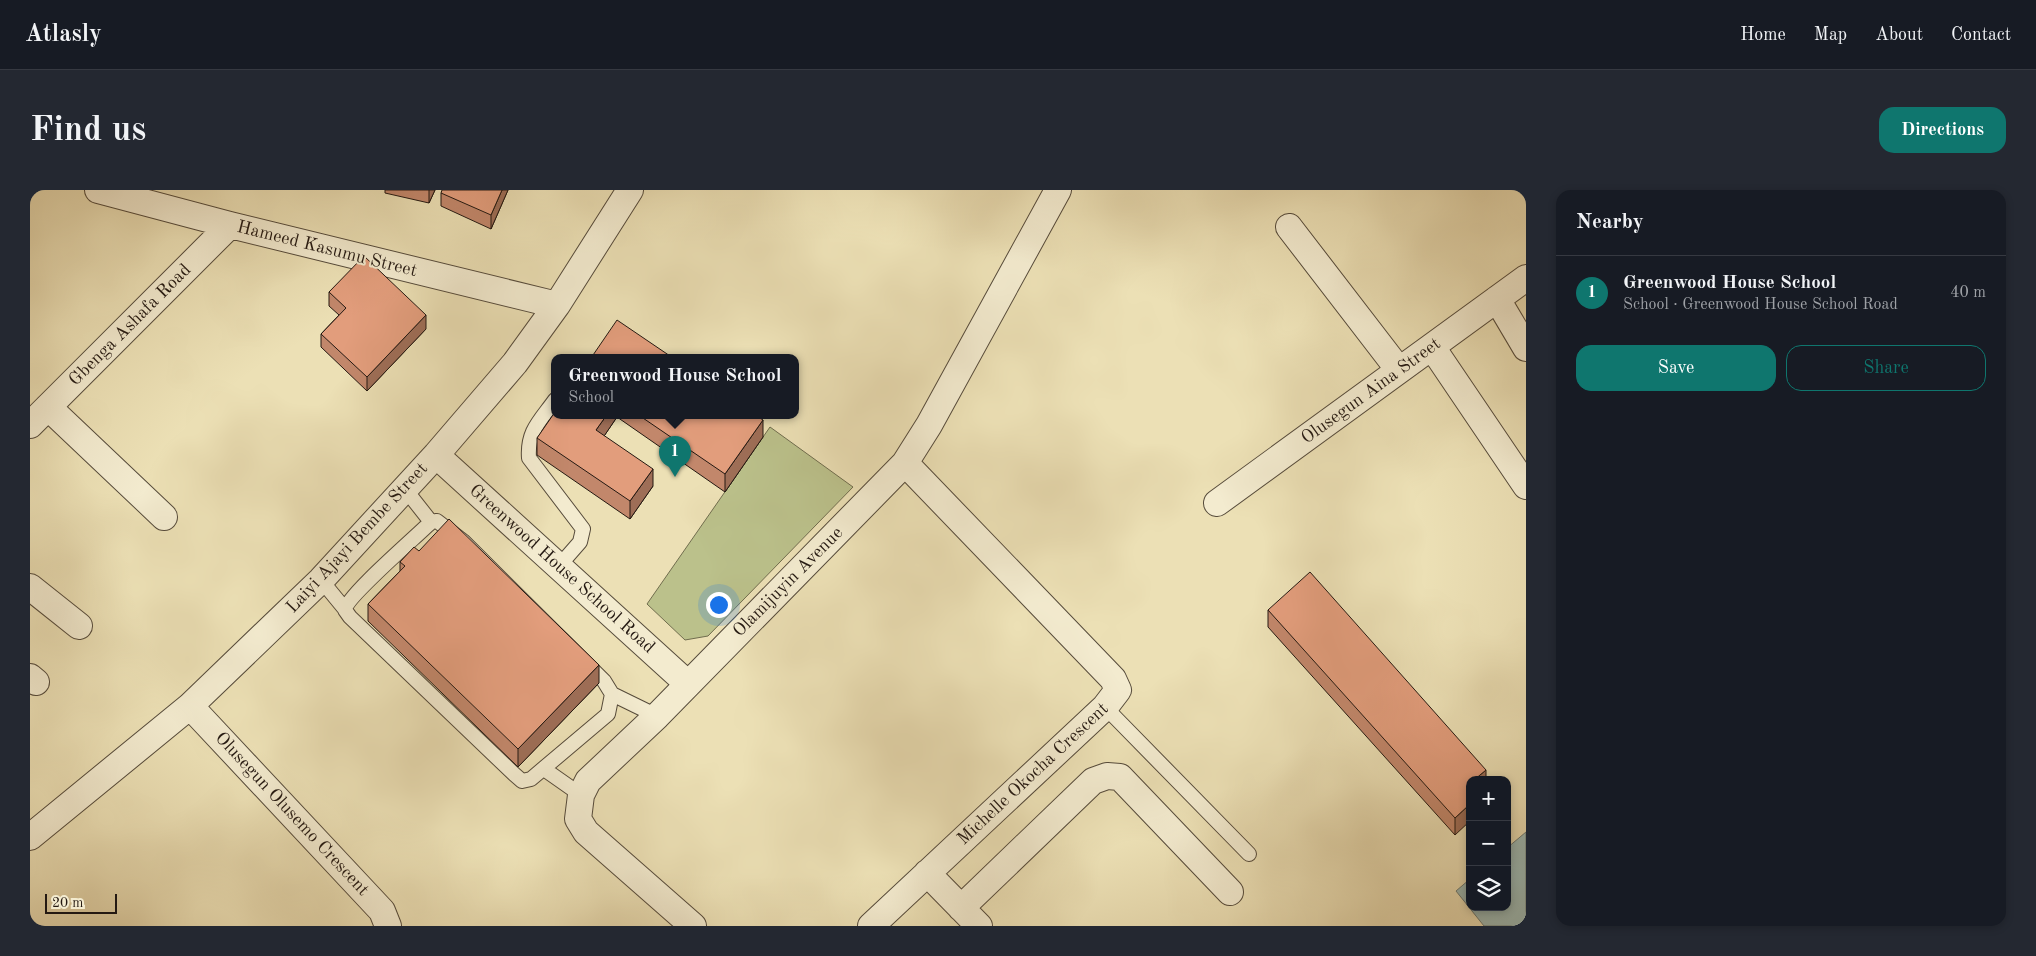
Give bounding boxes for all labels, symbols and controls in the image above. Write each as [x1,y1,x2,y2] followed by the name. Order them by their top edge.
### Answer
[25,23,102,47] text: Atlasly
[1740,26,1786,44] text: Home
[1814,26,1847,44] text: Map
[1875,26,1923,44] text: About
[1951,26,2011,44] text: Contact
[1879,107,2006,153] button: Directions
[30,113,146,148] text: Find us
[1576,212,1644,233] text: Nearby
[235,218,419,280] street label: Hameed Kasumu Street
[66,261,194,389] street label: Gbenga Ashafa Road
[1623,274,1836,293] text: Greenwood House School
[1587,285,1597,301] text: 1
[1950,285,1986,301] text: 40 m
[1623,297,1898,313] text: School · Greenwood House School Road
[1298,335,1444,447] street label: Olusegun Aina Street
[1576,345,1776,391] button: Save
[1786,345,1986,391] button: Share
[551,354,799,419] popup
[568,367,782,386] text: Greenwood House School
[568,390,614,406] text: School
[659,436,691,477] pin: 1
[283,459,431,617] street label: Laiyi Ajayi Bembe Street
[466,481,658,657] street label: Greenwood House School Road
[730,524,846,640] street label: Olamijuyin Avenue
[706,592,732,618] your location
[954,700,1112,848] street label: Michelle Okocha Crescent
[212,729,372,899] street label: Olusegun Olusemo Crescent
[1466,776,1511,911] map controls
[1466,776,1511,821] button: +
[1466,821,1511,866] button: −
[1466,866,1511,911] button: layers
[45,891,118,914] scale bar
[52,896,83,910] text: 20 m

